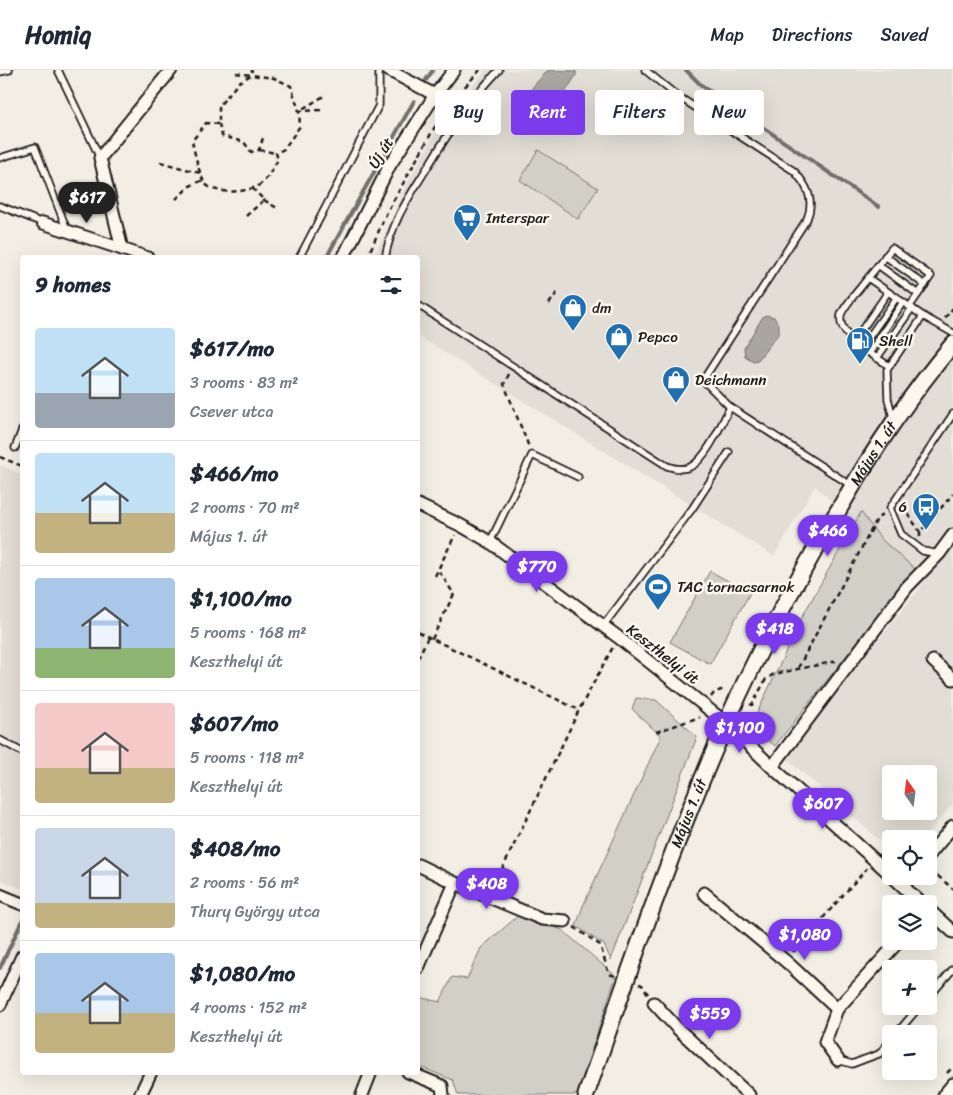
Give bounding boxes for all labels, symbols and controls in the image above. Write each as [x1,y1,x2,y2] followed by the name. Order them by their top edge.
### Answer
[25,14,91,56] text: Homiq
[711,19,744,51] text: Map
[772,19,853,51] text: Directions
[881,19,928,51] text: Saved
[435,90,501,135] chip: Buy
[511,90,585,135] chip: Rent
[595,90,684,135] chip: Filters
[694,90,764,135] chip: New
[361,132,401,174] street label: Új út
[57,182,117,224] pin: $617
[69,183,105,212] text: $617
[452,203,482,242] supermarket icon: Interspar
[485,205,550,231] place label: Interspar
[35,266,111,304] text: 9 homes
[377,271,405,299] icon: filters
[558,293,588,332] shop icon: dm
[592,295,611,321] place label: dm
[604,322,634,361] shop icon: Pepco
[638,324,678,350] place label: Pepco
[845,326,875,365] fuel station icon: Shell
[879,328,913,354] place label: Shell
[190,330,274,368] text: $617/mo
[75,348,135,408] icon: home
[661,365,691,404] shop icon: Deichmann
[695,367,766,393] place label: Deichmann
[190,368,298,397] text: 3 rooms · 83 m²
[190,397,274,426] text: Csever utca
[843,415,904,491] street label: Május 1. út
[190,455,278,493] text: $466/mo
[75,473,135,533] icon: home
[911,492,941,531] bus stop icon: 6
[190,493,300,522] text: 2 rooms · 70 m²
[898,494,907,520] place label: 6
[798,514,858,557] pin: $466
[809,516,847,545] text: $466
[190,522,267,551] text: Május 1. út
[507,550,567,593] pin: $770
[517,552,557,581] text: $770
[643,572,673,611] sports icon: TAC tornacsarnok
[677,574,794,600] place label: TAC tornacsarnok
[190,580,292,618] text: $1,100/mo
[75,598,135,658] icon: home
[745,612,805,655] pin: $418
[756,614,794,643] text: $418
[621,617,706,691] street label: Keszthelyi út
[190,618,307,647] text: 5 rooms · 168 m²
[190,647,283,676] text: Keszthelyi út
[190,705,279,743] text: $607/mo
[699,712,781,754] pin: $1,100
[715,713,765,742] text: $1,100
[75,723,135,783] icon: home
[190,743,304,772] text: 5 rooms · 118 m²
[882,765,938,820] north arrow
[882,765,937,1080] map controls
[190,772,283,801] text: Keszthelyi út
[663,774,714,852] street label: Május 1. út
[793,788,853,830] pin: $607
[803,789,843,818] text: $607
[190,830,280,868] text: $408/mo
[882,830,937,885] button: locate
[75,848,135,908] icon: home
[190,868,299,897] text: 2 rooms · 56 m²
[457,868,517,910] pin: $408
[467,869,507,898] text: $408
[882,895,937,950] button: layers
[190,897,320,926] text: Thury György utca
[764,918,846,961] pin: $1,080
[779,920,831,949] text: $1,080
[190,955,295,993] text: $1,080/mo
[882,960,937,1015] button: +
[75,973,135,1033] icon: home
[190,993,307,1022] text: 4 rooms · 152 m²
[680,998,740,1040] pin: $559
[690,999,730,1028] text: $559
[190,1022,283,1051] text: Keszthelyi út
[882,1025,937,1080] button: −

